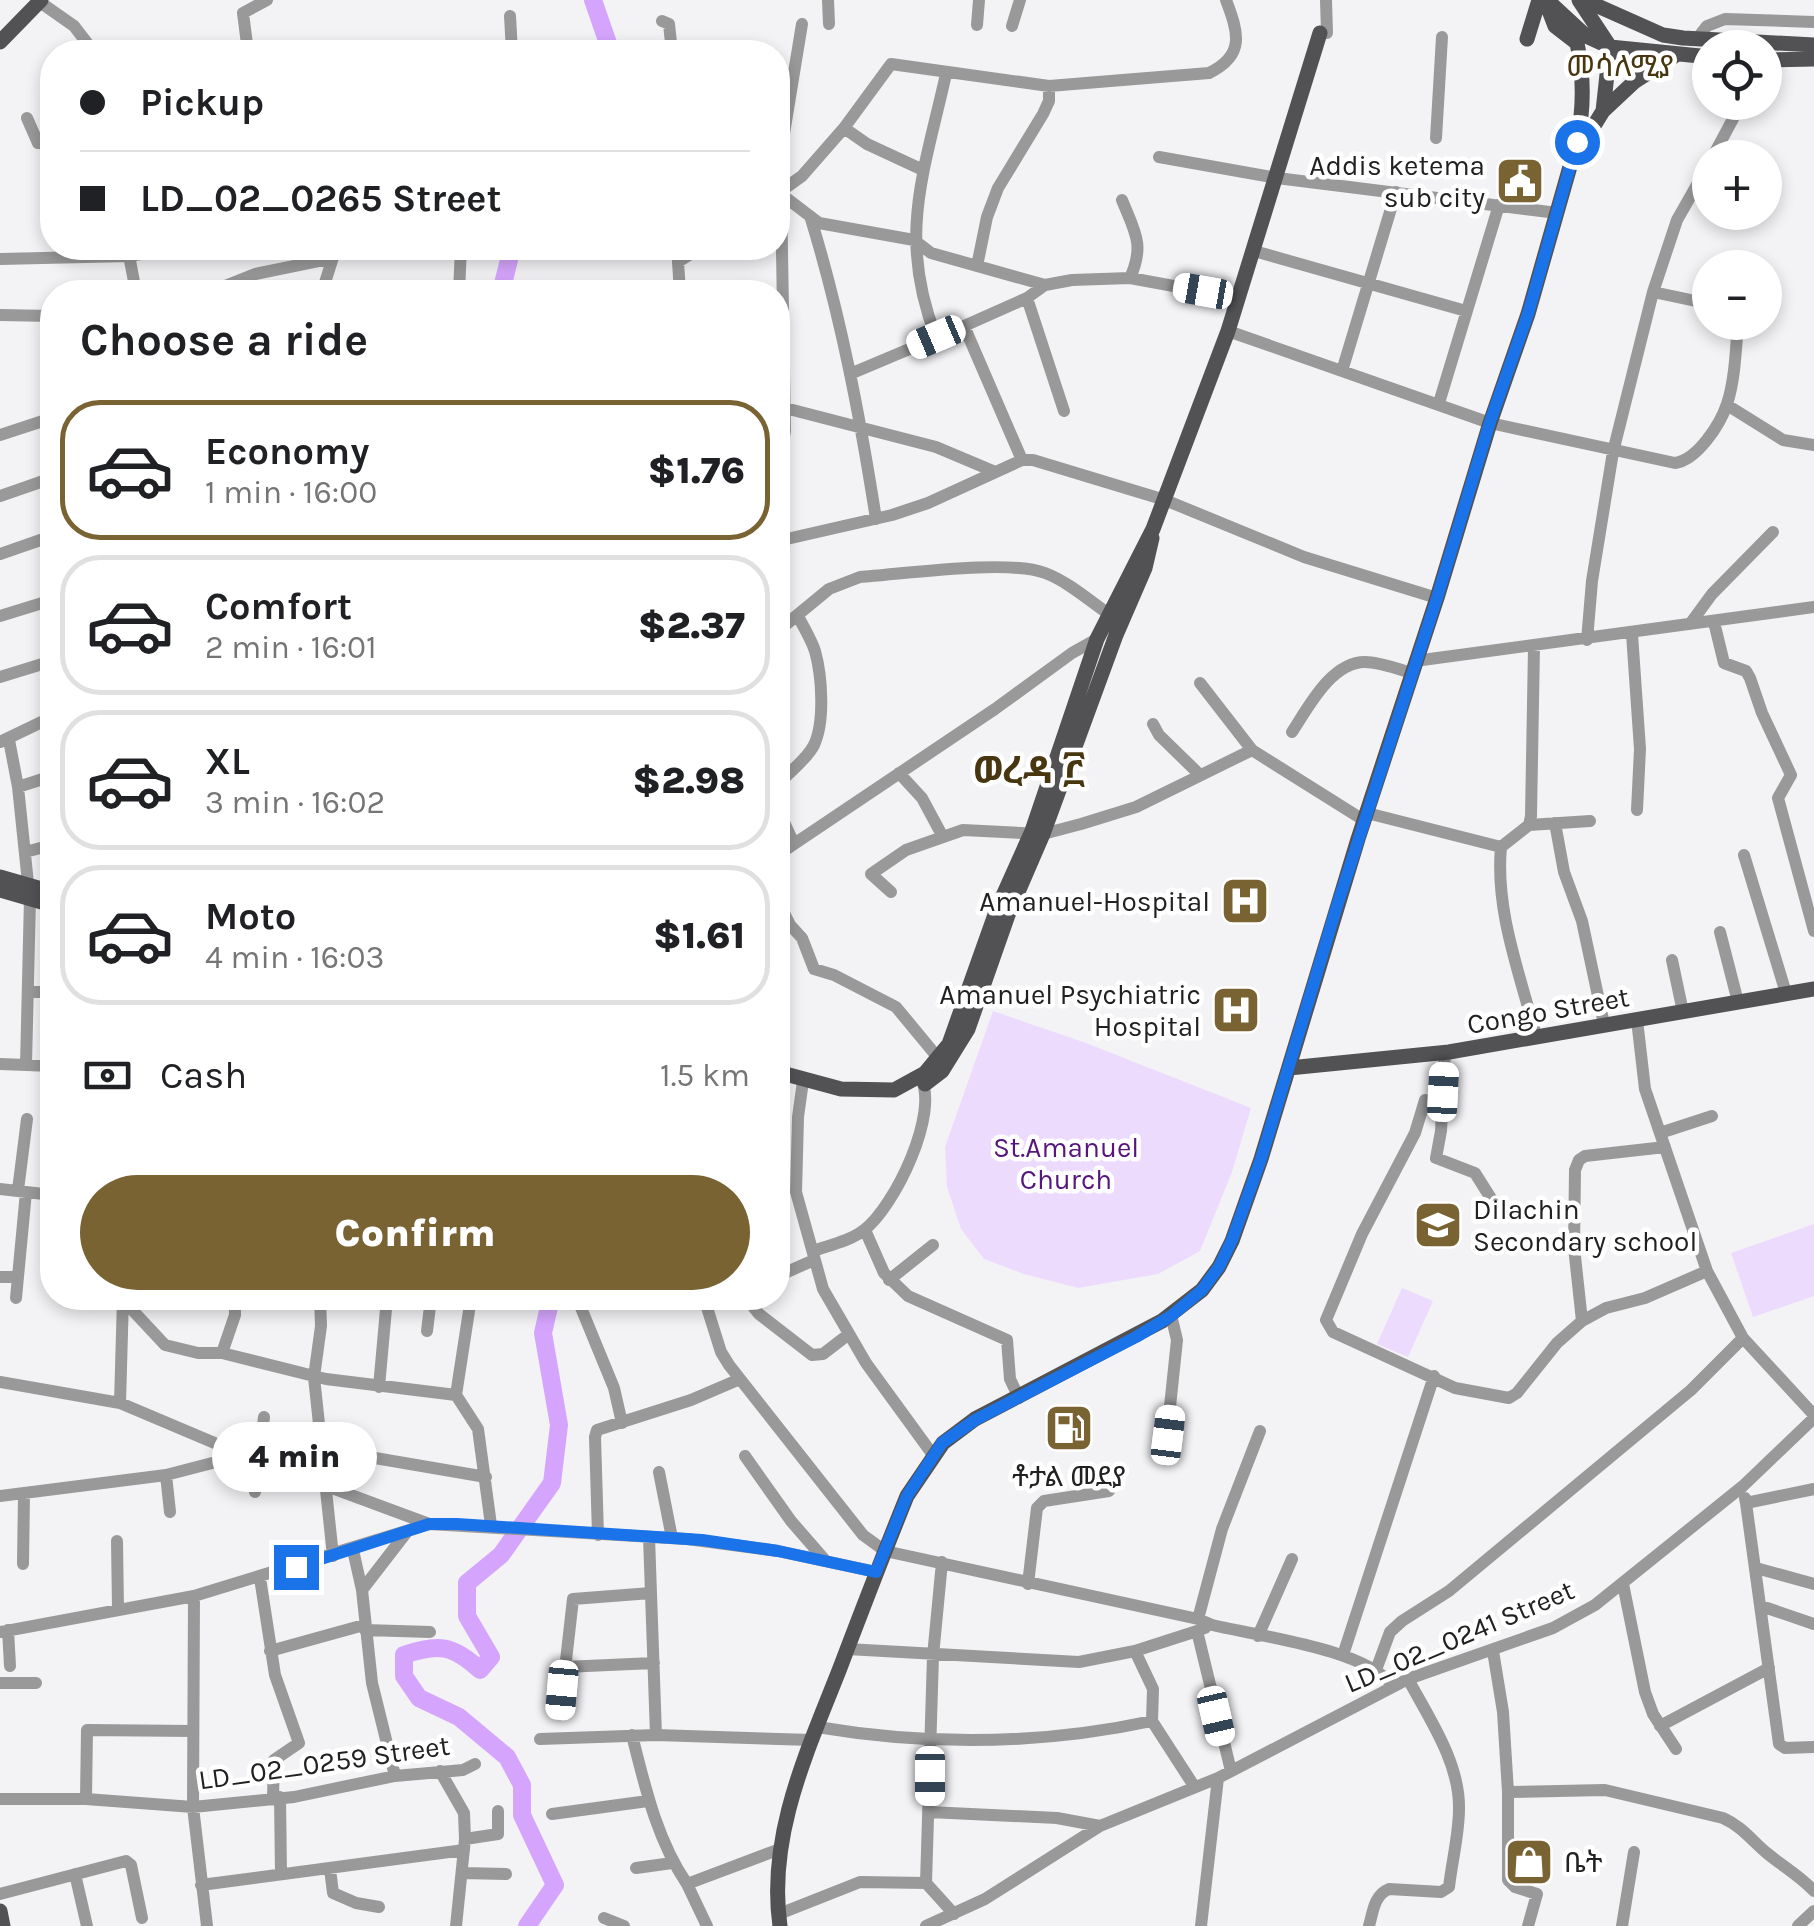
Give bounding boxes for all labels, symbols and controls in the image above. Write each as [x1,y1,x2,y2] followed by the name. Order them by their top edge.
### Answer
[1692,30,1782,340] map controls
[1692,30,1782,120] button: locate
[1566,48,1674,84] district label: መሳለሚያ
[140,80,264,125] text: Pickup
[1555,120,1600,165] route start
[1692,140,1782,230] button: +
[1309,149,1485,214] place label: Addis ketema sub city
[1494,155,1546,207] public building icon: Addis ketema sub city
[140,176,501,221] text: LD_02_0265 Street
[1692,250,1782,340] button: −
[1171,271,1235,311] car
[903,311,969,363] car
[80,314,368,366] text: Choose a ride
[85,425,175,515] icon: car
[205,429,369,474] text: Economy
[648,448,745,493] text: $1.76
[205,474,377,511] text: 1 min · 16:00
[85,580,175,670] icon: car
[205,584,352,629] text: Comfort
[638,603,745,648] text: $2.37
[205,629,377,666] text: 2 min · 16:01
[85,735,175,825] icon: car
[205,739,250,784] text: XL
[973,748,1085,793] district label: ወረዳ ፫
[633,758,745,803] text: $2.98
[205,784,385,821] text: 3 min · 16:02
[1219,875,1271,927] hospital icon: Amanuel-Hospital
[979,885,1210,918] place label: Amanuel-Hospital
[85,890,175,980] icon: car
[205,894,296,939] text: Moto
[653,913,745,958] text: $1.61
[205,939,384,976] text: 4 min · 16:03
[939,978,1201,1043] place label: Amanuel Psychiatric Hospital
[1464,980,1632,1041] street label: Congo Street
[1210,984,1262,1036] hospital icon: Amanuel Psychiatric Hospital
[80,1048,135,1103] icon: cash
[160,1053,247,1098] text: Cash
[660,1057,750,1094] text: 1.5 km
[1426,1061,1460,1123] car
[993,1131,1139,1196] park label: St.Amanuel Church
[80,1175,750,1290] button: Confirm
[1473,1193,1697,1258] place label: Dilachin Secondary school
[1412,1199,1464,1251] school or university icon: Dilachin Secondary school
[1043,1402,1095,1454] fuel station icon: ቶታል መደያ
[1149,1403,1187,1467] car
[214,1422,378,1492] callout: 4 min
[249,1438,340,1475] text: 4 min
[1012,1460,1126,1493] place label: ቶታል መደያ
[274,1545,319,1590] route end
[1339,1573,1579,1700] street label: LD_02_0241 Street
[544,1659,580,1721] car
[1195,1683,1237,1749] car
[196,1729,452,1796] street label: LD_02_0259 Street
[915,1746,945,1806] car
[1503,1836,1555,1888] shop icon: ቤት
[1564,1846,1603,1879] place label: ቤት

